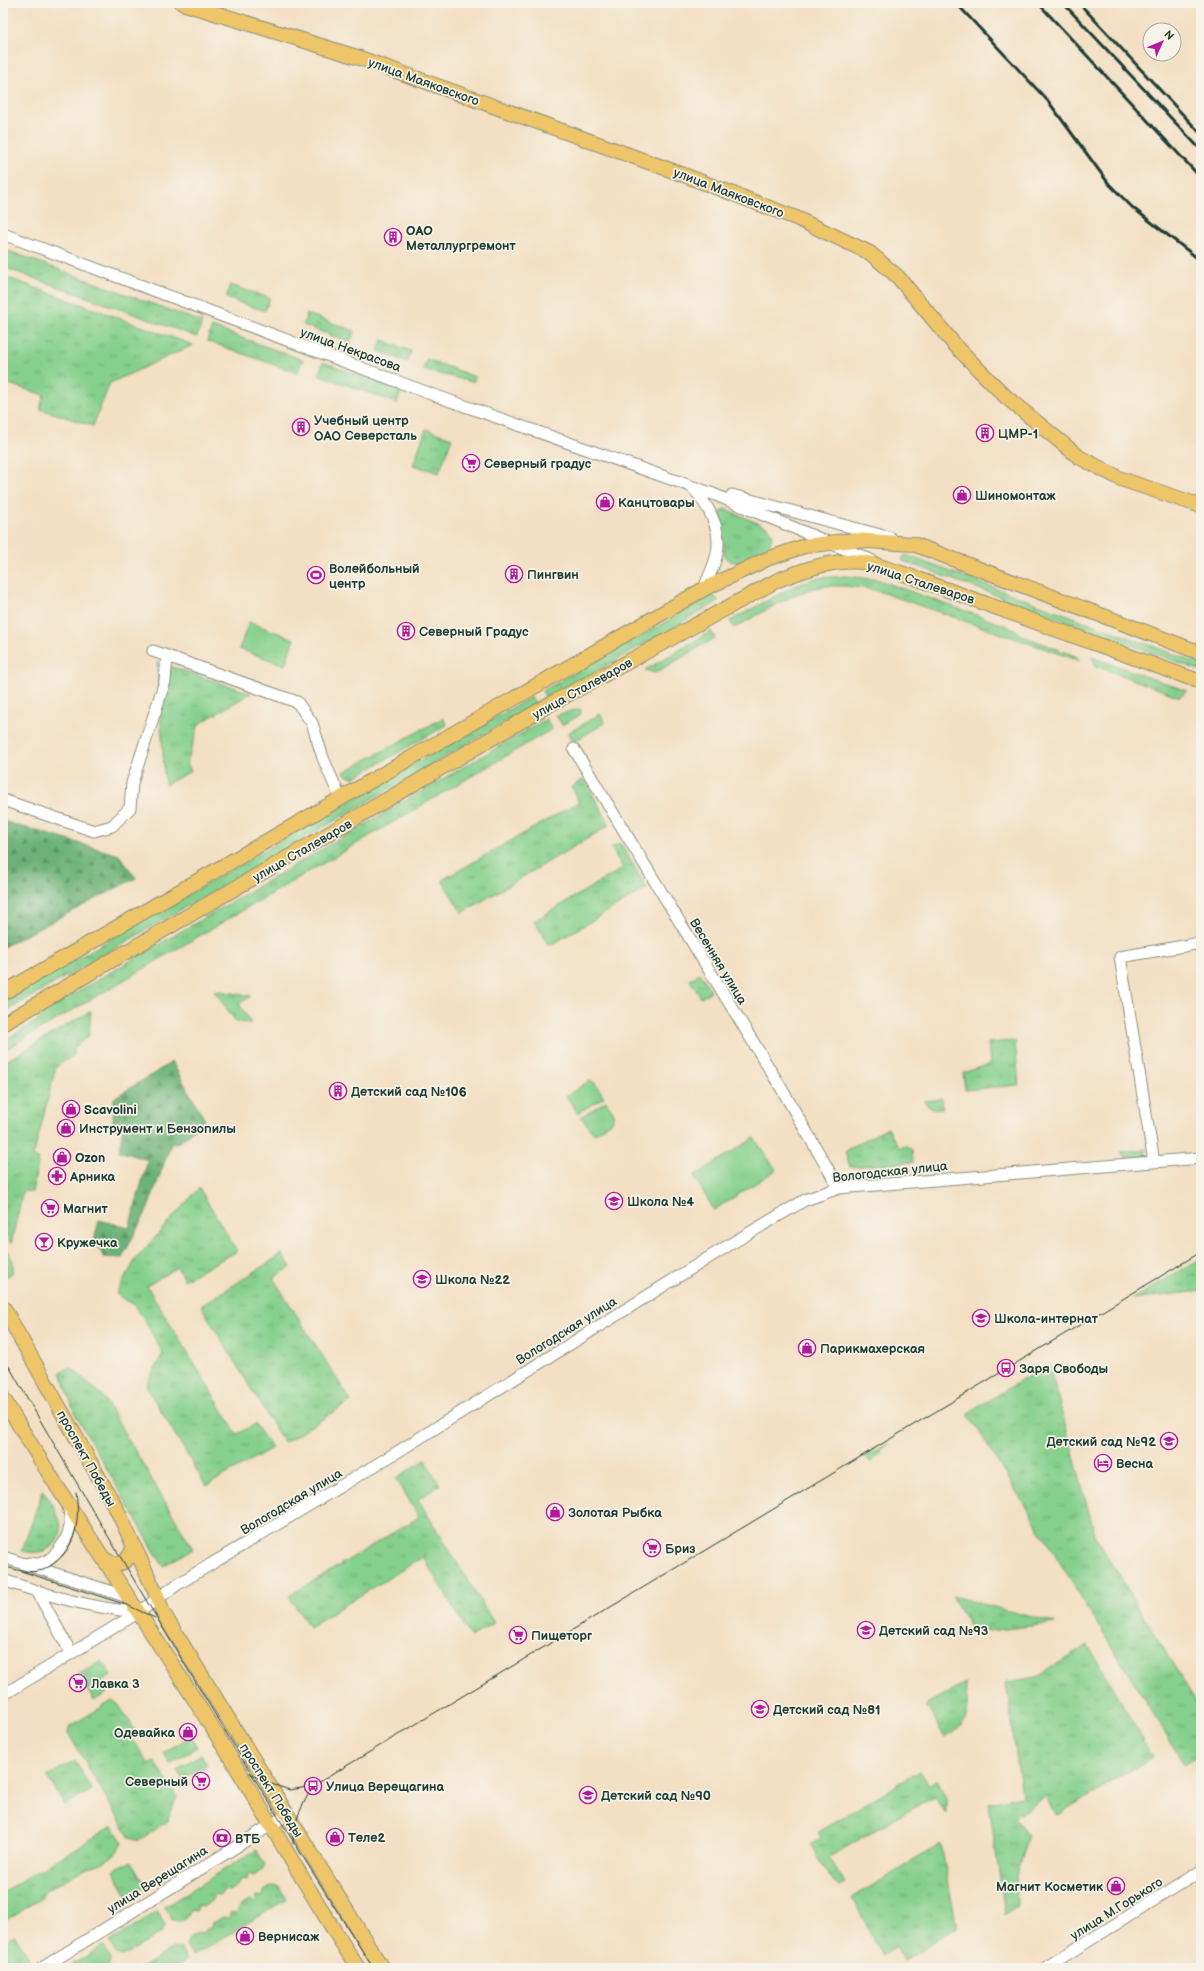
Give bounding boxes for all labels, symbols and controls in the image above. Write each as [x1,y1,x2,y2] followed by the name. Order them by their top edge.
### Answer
[1142,22,1182,62] north arrow
[1161,28,1176,43] text: N
[366,54,482,110] street label: улица Маяковского
[671,165,786,221] street label: улица Маяковского
[406,223,517,254] place label: OAO Металлургремонт
[383,227,403,247] building icon: OAO Металлургремонт
[298,324,403,376] street label: улица Некрасова
[314,413,417,444] place label: Учебный центр ОАО Северсталь
[291,417,311,437] building icon: Учебный центр ОАО Северсталь
[975,423,995,443] building icon: ЦМР-1
[998,426,1038,442] place label: ЦМР-1
[461,453,481,473] supermarket icon: Северный градус
[484,456,592,472] place label: Северный градус
[952,485,972,505] shop icon: Шиномонтаж
[975,488,1056,504] place label: Шиномонтаж
[595,492,615,512] shop icon: Канцтовары
[618,495,695,511] place label: Канцтовары
[865,558,977,608] street label: улица Сталеваров
[329,561,420,592] place label: Волейбольный центр
[504,564,524,584] building icon: Пингвин
[306,565,326,585] sports icon: Волейбольный центр
[527,567,579,583] place label: Пингвин
[396,621,416,641] building icon: Северный Градус
[419,624,529,640] place label: Северный Градус
[530,655,635,723] street label: улица Сталеваров
[250,816,355,886] street label: улица Сталеваров
[686,916,750,1008] street label: Весенняя улица
[328,1081,348,1101] building icon: Детский сад №106
[351,1084,467,1100] place label: Детский сад №106
[61,1099,81,1119] shop icon: Scavolini
[84,1102,137,1118] place label: Scavolini
[56,1118,76,1138] shop icon: Инструмент и Бензопилы
[79,1121,236,1137] place label: Инструмент и Бензопилы
[52,1147,72,1167] shop icon: Ozon
[75,1150,105,1166] place label: Ozon
[832,1158,949,1186] street label: Вологодская улица
[47,1166,67,1186] pharmacy icon: Арника
[69,1169,116,1185] place label: Арника
[604,1191,624,1211] school or university icon: Школа №4
[627,1194,695,1210] place label: Школа №4
[40,1198,60,1218] supermarket icon: Магнит
[63,1201,108,1217] place label: Магнит
[34,1232,54,1252] bar icon: Кружечка
[57,1235,118,1251] place label: Кружечка
[412,1269,432,1289] school or university icon: Школа №22
[435,1272,510,1288] place label: Школа №22
[513,1293,620,1368] street label: Вологодская улица
[971,1308,991,1328] school or university icon: Школа-интернат
[994,1311,1099,1327] place label: Школа-интернат
[797,1338,817,1358] shop icon: Парикмахерская
[820,1341,925,1357] place label: Парикмахерская
[996,1358,1016,1378] bus stop icon: Заря Свободы
[1019,1361,1108,1377] place label: Заря Свободы
[53,1408,119,1509] street label: проспект Победы
[1159,1431,1179,1451] school or university icon: Детский сад №92
[1046,1434,1156,1450] place label: Детский сад №92
[1093,1453,1113,1473] hotel icon: Весна
[1116,1456,1154,1472] place label: Весна
[238,1465,345,1538] street label: Вологодская улица
[545,1502,565,1522] shop icon: Золотая Рыбка
[568,1505,662,1521] place label: Золотая Рыбка
[642,1538,662,1558] supermarket icon: Бриз
[665,1541,695,1557] place label: Бриз
[856,1620,876,1640] school or university icon: Детский сад №93
[879,1623,989,1639] place label: Детский сад №93
[508,1625,528,1645] supermarket icon: Пищеторг
[531,1628,593,1644] place label: Пищеторг
[68,1673,88,1693] supermarket icon: Лавка 3
[90,1676,140,1692] place label: Лавка 3
[750,1699,770,1719] school or university icon: Детский сад №81
[773,1702,880,1718] place label: Детский сад №81
[178,1722,198,1742] shop icon: Одевайка
[114,1725,175,1741] place label: Одевайка
[236,1741,306,1840] street label: проспект Победы
[191,1771,211,1791] supermarket icon: Северный
[125,1774,188,1790] place label: Северный
[303,1776,323,1796] bus stop icon: Улица Верещагина
[326,1779,445,1795] place label: Улица Верещагина
[578,1785,598,1805] school or university icon: Детский сад №90
[601,1788,711,1804] place label: Детский сад №90
[325,1827,345,1847] shop icon: Теле2
[212,1828,232,1848] bank icon: ВТБ
[348,1830,385,1846] place label: Теле2
[235,1831,261,1847] place label: ВТБ
[104,1842,211,1917] street label: улица Верещагина
[1067,1874,1166,1944] street label: улица М.Горького
[1106,1876,1126,1896] shop icon: Магнит Косметик
[996,1879,1104,1895] place label: Магнит Косметик
[235,1926,255,1946] shop icon: Вернисаж
[258,1929,320,1945] place label: Вернисаж

